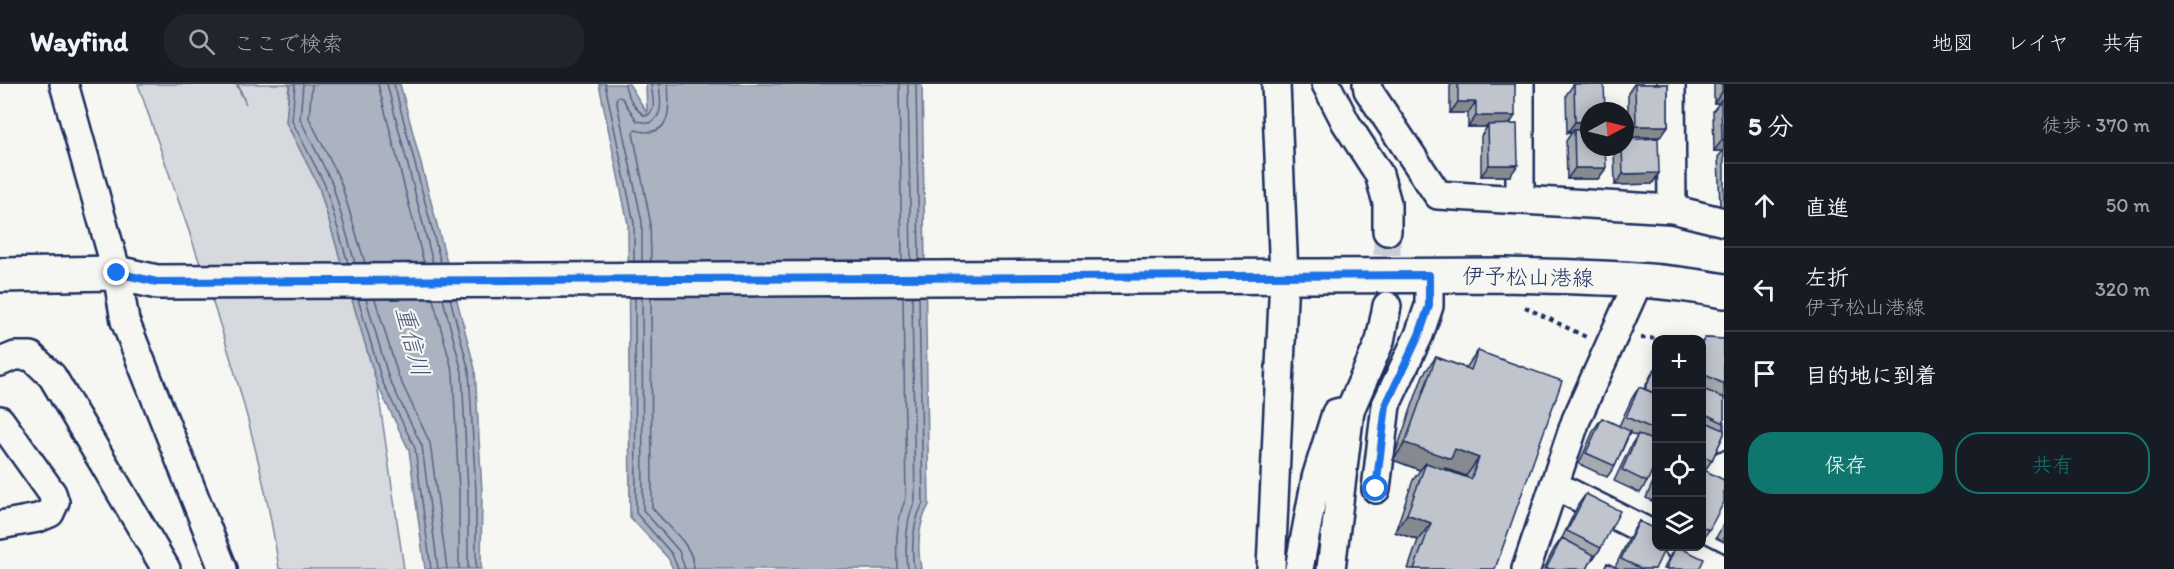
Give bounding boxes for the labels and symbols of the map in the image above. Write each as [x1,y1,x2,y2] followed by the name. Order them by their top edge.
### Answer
[1580,102,1634,156] north arrow
[103,259,129,285] route end
[1462,262,1594,292] street label: 伊予松山港線
[390,303,436,379] water label: 重信川
[1362,475,1388,501] route start

